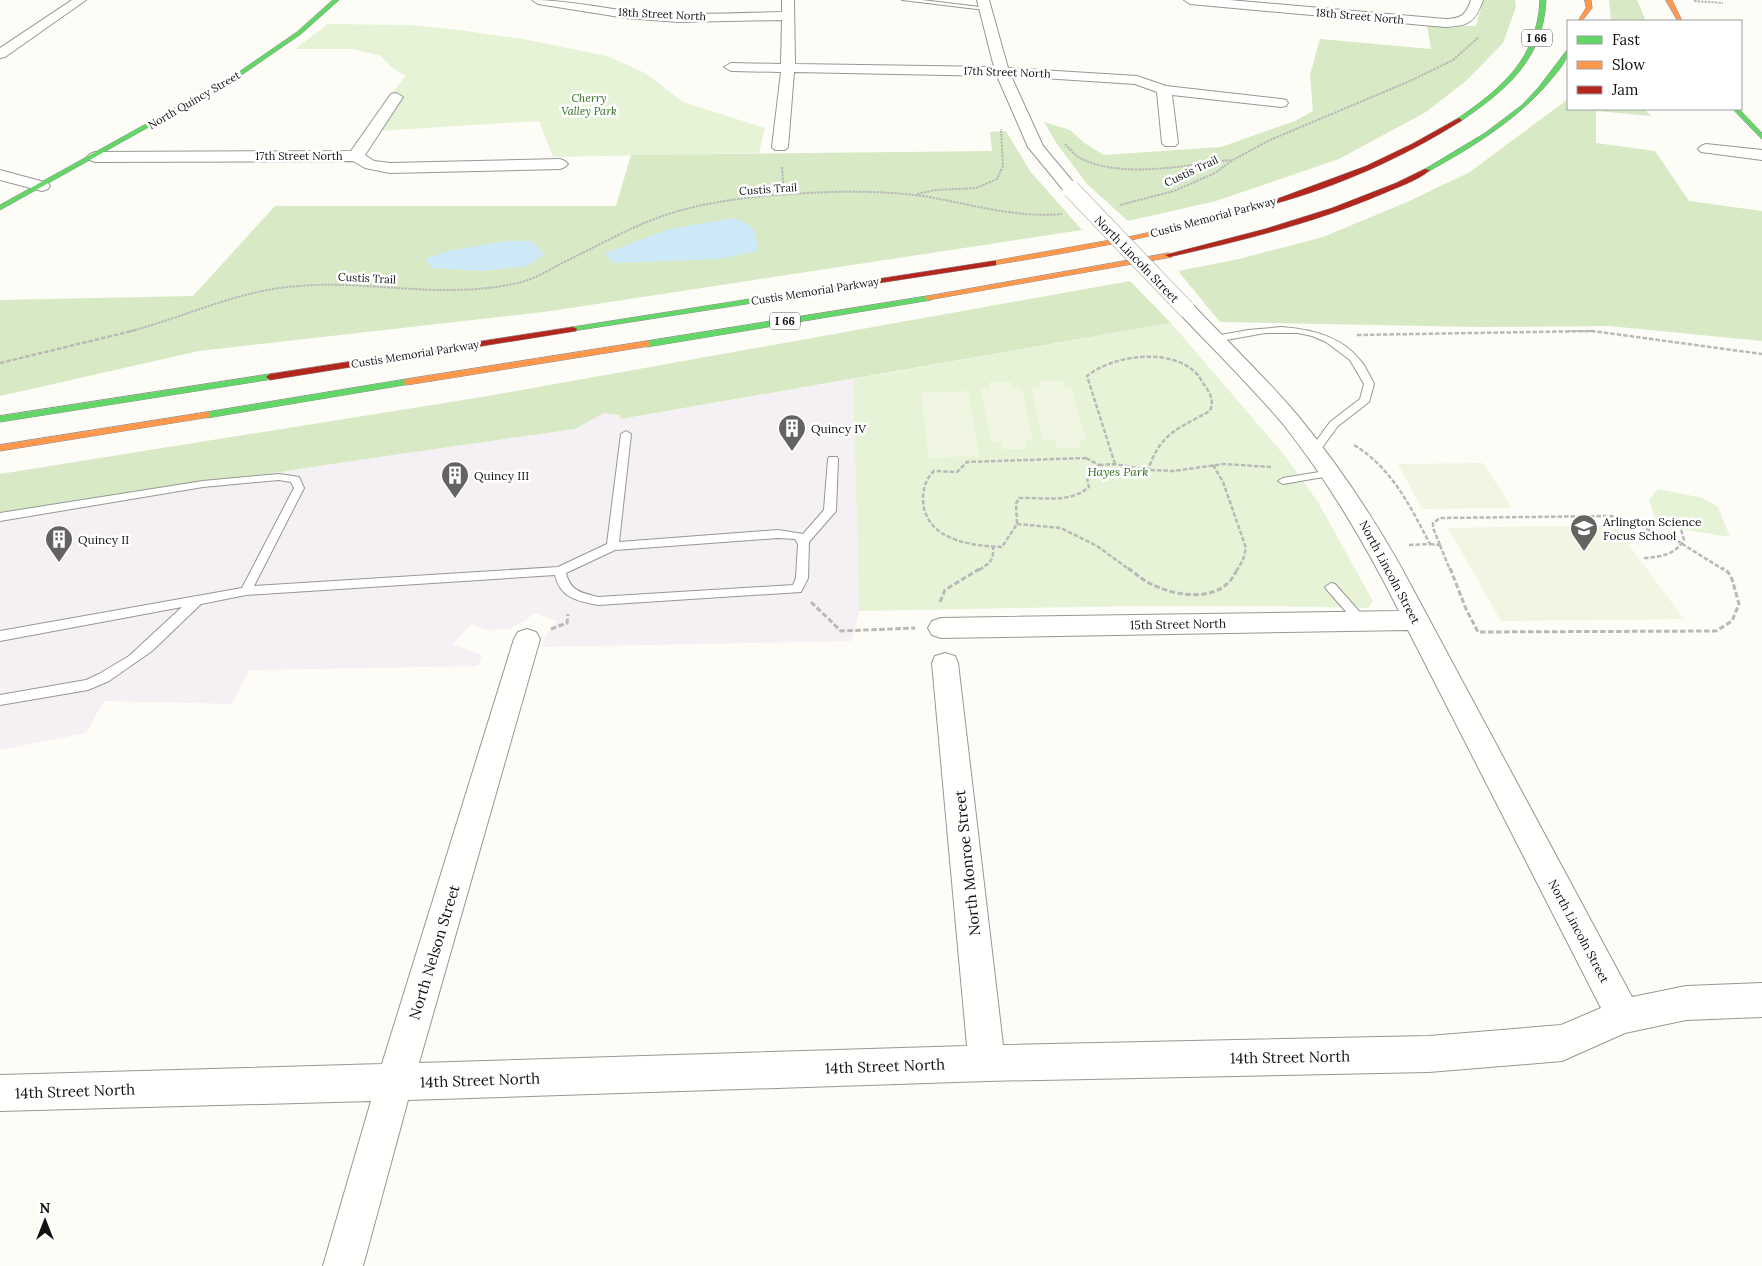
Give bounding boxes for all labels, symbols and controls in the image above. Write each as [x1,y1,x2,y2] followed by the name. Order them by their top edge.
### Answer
[617,5,707,23] street label: 18th Street North
[1315,5,1405,27] street label: 18th Street North
[1567,20,1742,110] legend
[1522,29,1552,46] road number: I 66
[1612,30,1640,49] text: Fast
[1612,55,1645,74] text: Slow
[963,63,1051,81] street label: 17th Street North
[145,68,243,132] street label: North Quincy Street
[1611,80,1639,99] text: Jam
[561,91,617,118] park label: Cherry Valley Park
[255,149,343,163] street label: 17th Street North
[1162,152,1220,190] street label: Custis Trail
[739,180,797,198] street label: Custis Trail
[1149,193,1277,240] street label: Custis Memorial Parkway
[1092,212,1183,306] street label: North Lincoln Street
[338,269,396,287] street label: Custis Trail
[750,274,880,308] street label: Custis Memorial Parkway
[770,312,800,330] road number: I 66
[350,337,480,371] street label: Custis Memorial Parkway
[777,413,807,452] building icon: Quincy IV
[811,421,867,436] place label: Quincy IV
[440,460,470,499] building icon: Quincy III
[1087,464,1149,479] park label: Hayes Park
[474,468,529,483] place label: Quincy III
[1569,513,1599,552] school or university icon: Arlington Science Focus School
[1602,514,1702,543] place label: Arlington Science Focus School
[1356,518,1424,627] street label: North Lincoln Street
[44,524,74,563] building icon: Quincy II
[78,532,129,547] place label: Quincy II
[1130,616,1226,632] street label: 15th Street North
[950,789,984,937] street label: North Monroe Street
[1545,877,1613,986] street label: North Lincoln Street
[404,882,464,1022] street label: North Nelson Street
[1230,1046,1350,1068] street label: 14th Street North
[825,1054,945,1078] street label: 14th Street North
[420,1068,540,1092] street label: 14th Street North
[15,1079,135,1103] street label: 14th Street North
[20,1196,70,1246] north arrow
[40,1199,51,1217] text: N

